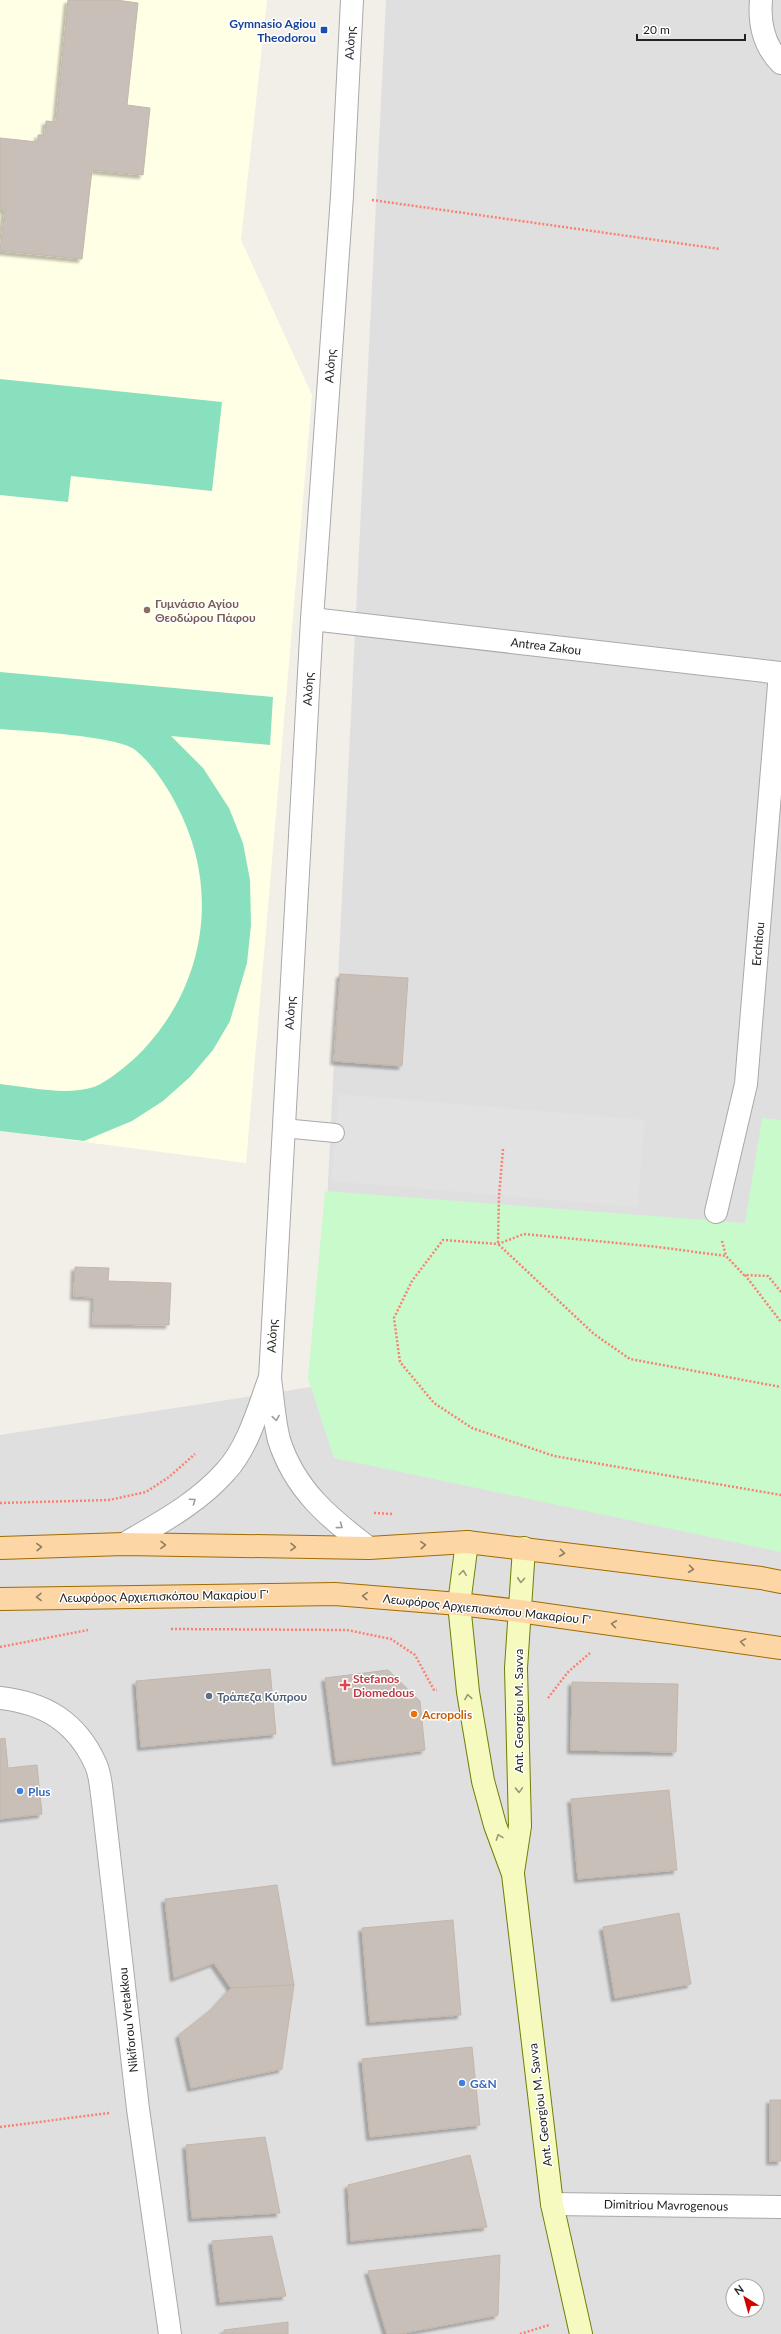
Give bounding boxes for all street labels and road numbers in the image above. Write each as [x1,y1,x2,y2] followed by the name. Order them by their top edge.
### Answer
[342,25,358,60] street label: Αλόης
[321,348,339,383] street label: Αλόης
[510,634,582,658] street label: Antrea Zakou
[300,671,316,706] street label: Αλόης
[749,921,767,967] street label: Erchtiou
[282,995,298,1030] street label: Αλόης
[264,1318,280,1353] street label: Αλόης
[59,1587,269,1605] street label: Λεωφόρος Αρχιεπισκόπου Μακαρίου Γ'
[382,1591,592,1627] street label: Λεωφόρος Αρχιεπισκόπου Μακαρίου Γ'
[511,1649,526,1773] street label: Ant. Georgiou M. Savva
[115,1967,141,2073] street label: Nikiforou Vretakkou
[525,2042,555,2168] street label: Ant. Georgiou M. Savva
[604,2196,728,2214] street label: Dimitriou Mavrogenous

